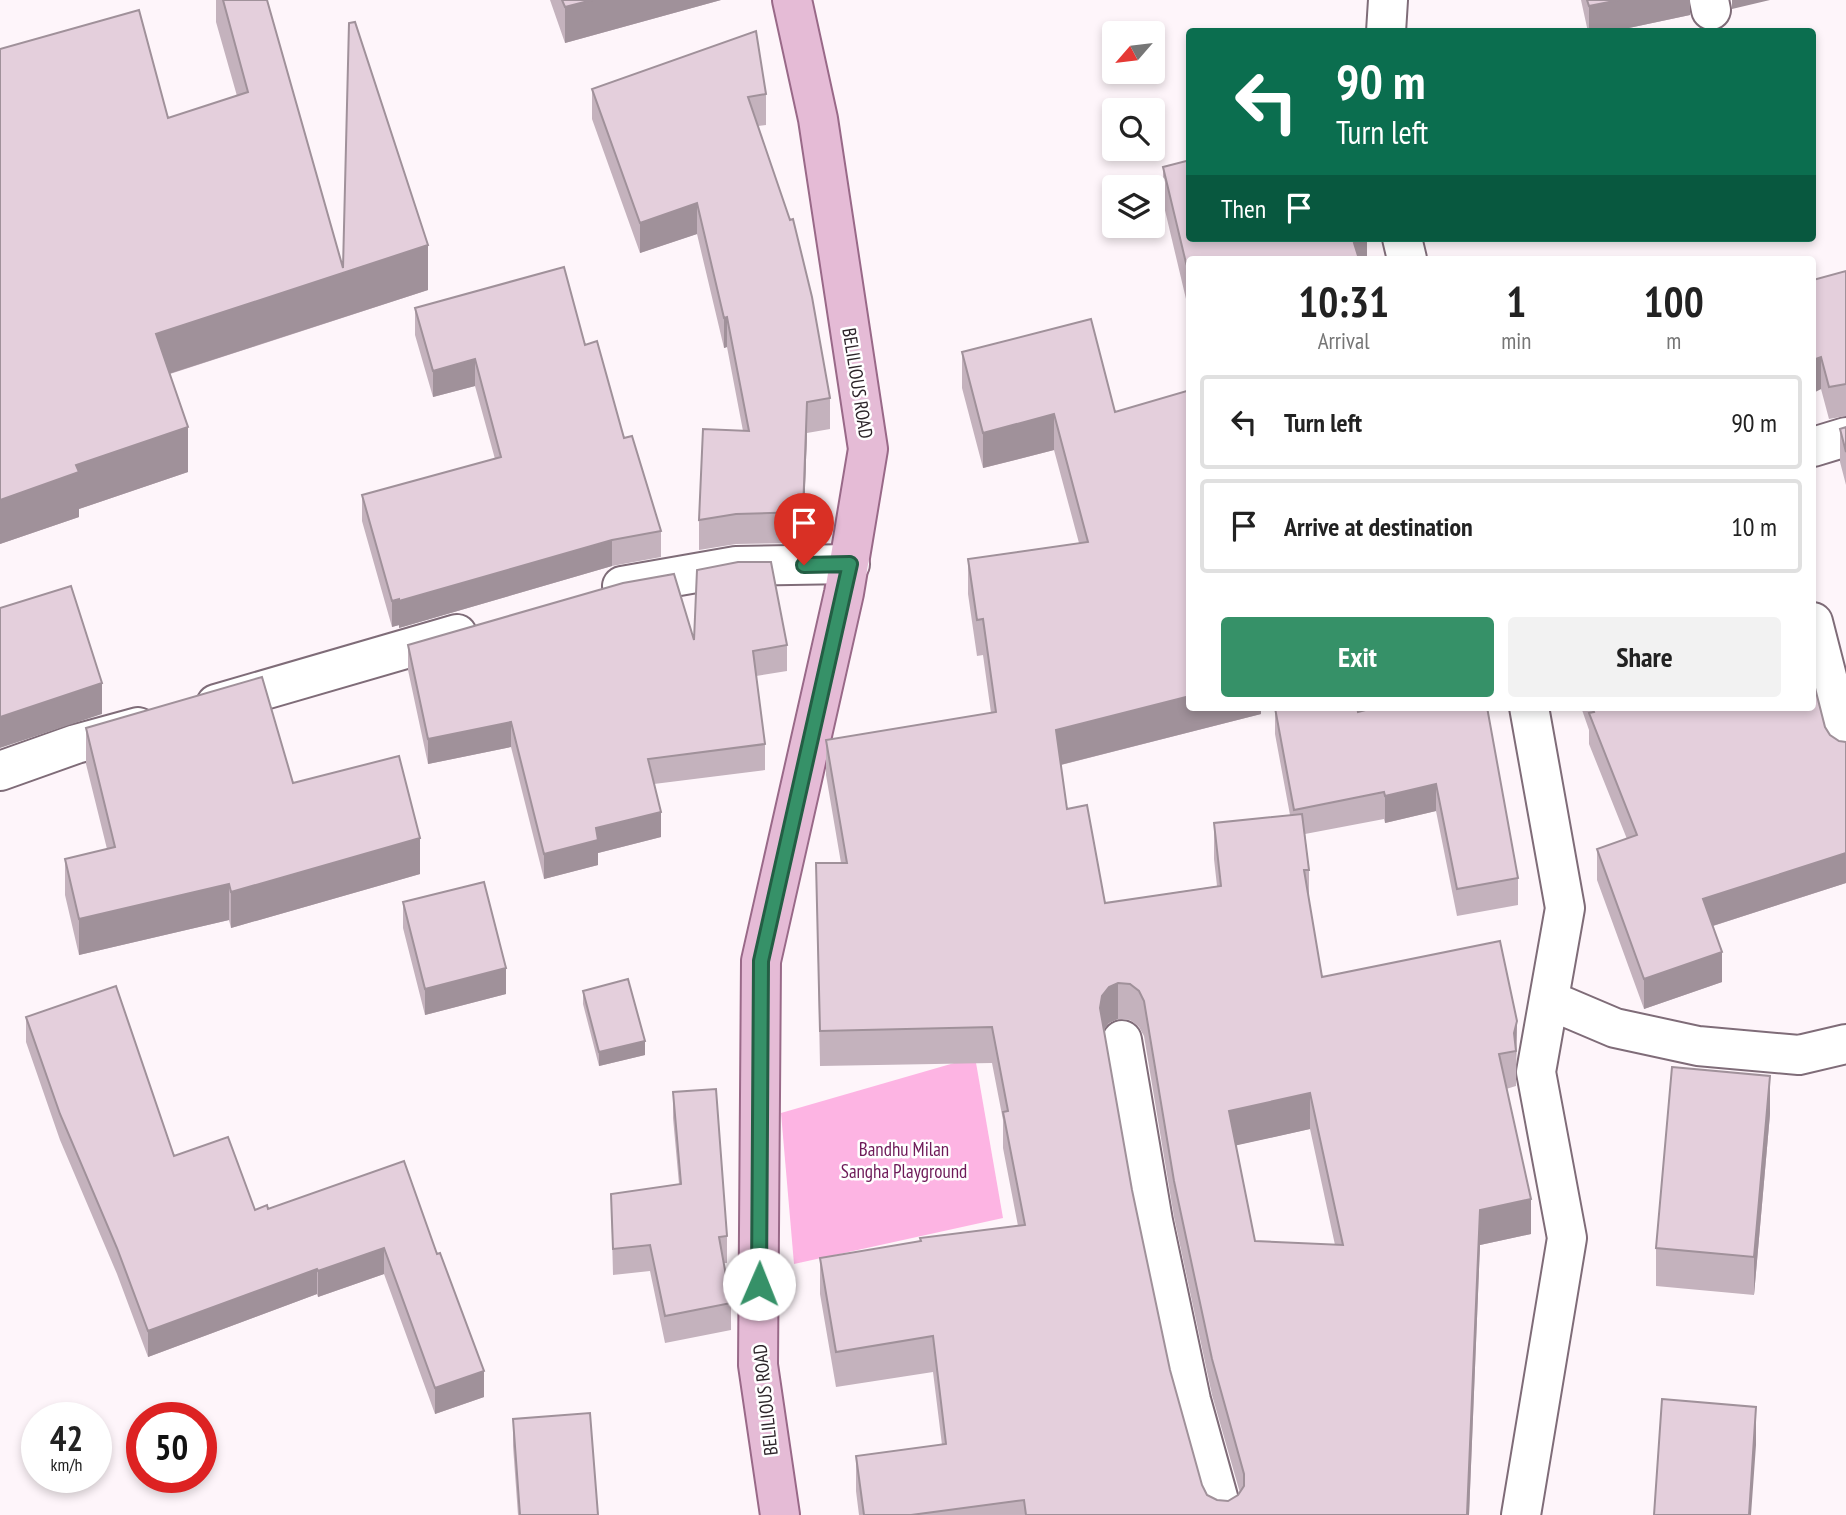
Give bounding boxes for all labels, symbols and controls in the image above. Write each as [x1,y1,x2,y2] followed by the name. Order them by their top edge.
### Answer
[1102,21,1166,84] north arrow
[1102,21,1165,238] map controls
[1336,49,1425,113] text: 90 m
[1221,56,1312,147] icon: left
[1102,98,1165,161] button: search
[1336,111,1428,153] text: Turn left
[1102,175,1165,238] button: layers
[1280,189,1318,227] icon: arrive
[1221,192,1266,225] text: Then
[1298,274,1389,329] text: 10:31
[1506,274,1526,329] text: 1
[1644,274,1704,329] text: 100
[837,326,879,440] street label: BELILIOUS ROAD
[1318,326,1370,355] text: Arrival
[1501,326,1531,355] text: min
[1666,326,1681,355] text: m
[1225,403,1263,441] icon: left
[1284,406,1362,439] text: Turn left
[1731,406,1777,439] text: 90 m
[774,493,834,565] pin
[785,504,823,542] icon: arrive
[1225,507,1263,545] icon: arrive
[1284,510,1473,543] text: Arrive at destination
[1731,510,1777,543] text: 10 m
[1221,617,1494,697] button: Exit
[1508,617,1781,697] button: Share
[841,1137,967,1183] park label: Bandhu Milan Sangha Playground
[722,1247,796,1321] position arrow
[747,1343,783,1457] street label: BELILIOUS ROAD
[126,1402,217,1493] speed limit sign: 50
[50,1415,83,1461] text: 42
[51,1453,82,1476] text: km/h

